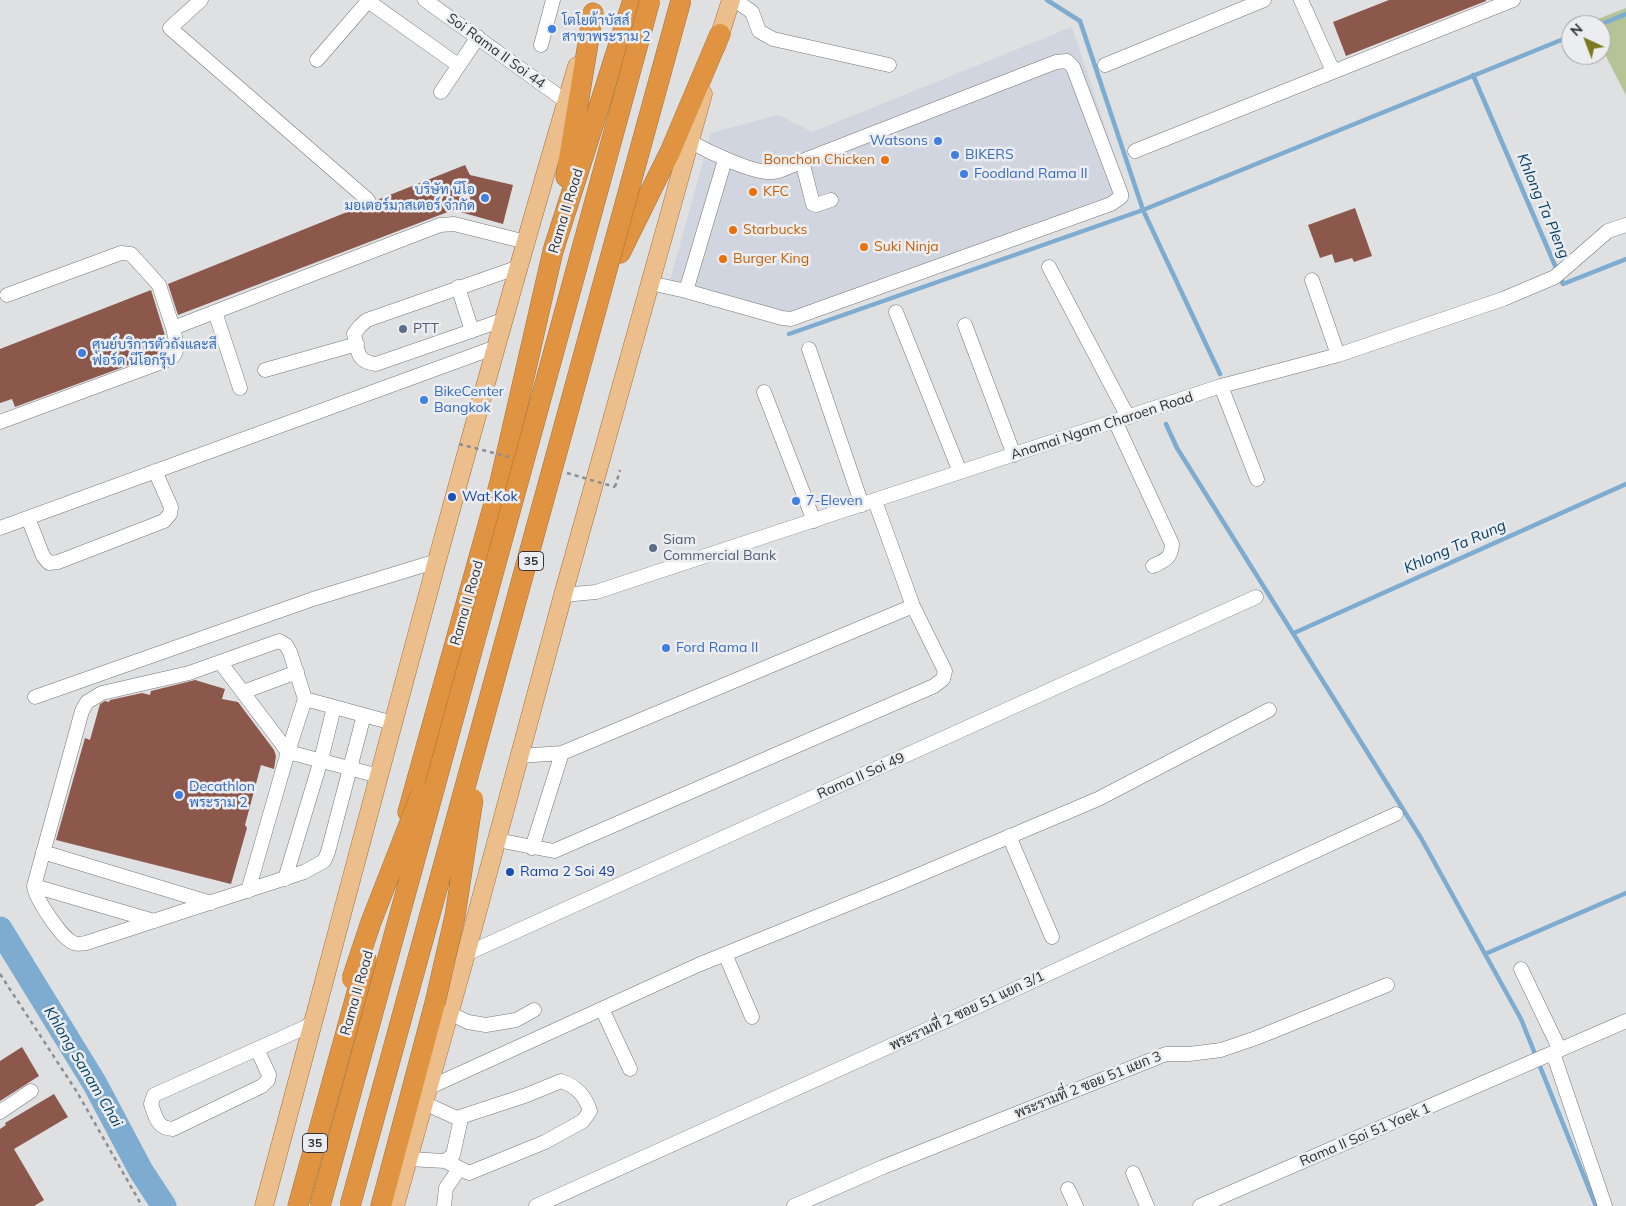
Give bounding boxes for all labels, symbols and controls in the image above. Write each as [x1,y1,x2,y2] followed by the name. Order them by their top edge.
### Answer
[444,10,548,92] street label: Soi Rama II Soi 44
[562,13,651,46] place label: โตโยต้าบัสส์ สาขาพระราม 2
[1561,15,1611,65] north arrow
[1566,20,1586,40] text: N
[546,23,558,35] marker: โตโยต้าบัสส์ สาขาพระราม 2
[870,133,928,149] place label: Watsons
[932,135,944,147] marker: Watsons
[965,147,1014,163] place label: BIKERS
[949,149,961,161] marker: BIKERS
[1513,151,1573,261] water label: Khlong Ta Pleng
[763,152,875,168] place label: Bonchon Chicken
[879,154,891,166] marker: Bonchon Chicken
[974,166,1088,182] place label: Foodland Rama II
[545,167,587,255] street label: Rama II Road
[958,168,970,180] marker: Foodland Rama II
[344,182,475,214] place label: บริษัท นีโอ มอเตอร์มาสเตอร์ จำกัด
[763,184,789,200] place label: KFC
[747,186,759,198] marker: KFC
[479,192,491,204] marker: บริษัท นีโอ มอเตอร์มาสเตอร์ จำกัด
[743,222,808,238] place label: Starbucks
[727,224,739,236] marker: Starbucks
[874,239,939,255] place label: Suki Ninja
[858,241,870,253] marker: Suki Ninja
[733,251,809,267] place label: Burger King
[717,253,729,265] marker: Burger King
[413,321,439,337] place label: PTT
[397,323,409,335] marker: PTT
[92,337,217,370] place label: ศูนย์บริการตัวถังและสี ฟอร์ด นีโอกรุ๊ป
[76,347,88,359] marker: ศูนย์บริการตัวถังและสี ฟอร์ด นีโอกรุ๊ป
[434,384,504,417] place label: BikeCenter Bangkok
[1009,389,1195,463] street label: Anamai Ngam Charoen Road
[418,394,430,406] marker: BikeCenter Bangkok
[462,489,518,505] place label: Wat Kok
[446,491,458,503] marker: Wat Kok
[806,493,863,509] place label: 7-Eleven
[790,495,802,507] marker: 7-Eleven
[1401,516,1509,578] water label: Khlong Ta Rung
[663,532,776,564] place label: Siam Commercial Bank
[647,542,659,554] marker: Siam Commercial Bank
[518,552,544,570] road number: 35
[447,559,487,647] street label: Rama II Road
[676,640,758,656] place label: Ford Rama II
[660,642,672,654] marker: Ford Rama II
[815,749,907,803] street label: Rama II Soi 49
[189,779,255,812] place label: Decathlon พระราม 2
[173,789,185,801] marker: Decathlon พระราม 2
[520,864,615,880] place label: Rama 2 Soi 49
[504,866,516,878] marker: Rama 2 Soi 49
[337,949,377,1037] street label: Rama II Road
[887,968,1047,1054] street label: พระรามที่ 2 ซอย 51 แยก 3/1
[40,1004,126,1130] water label: Khlong Sanam Chai
[1012,1048,1164,1122] street label: พระรามที่ 2 ซอย 51 แยก 3
[1297,1100,1433,1170] street label: Rama II Soi 51 Yaek 1
[302,1134,328,1152] road number: 35

